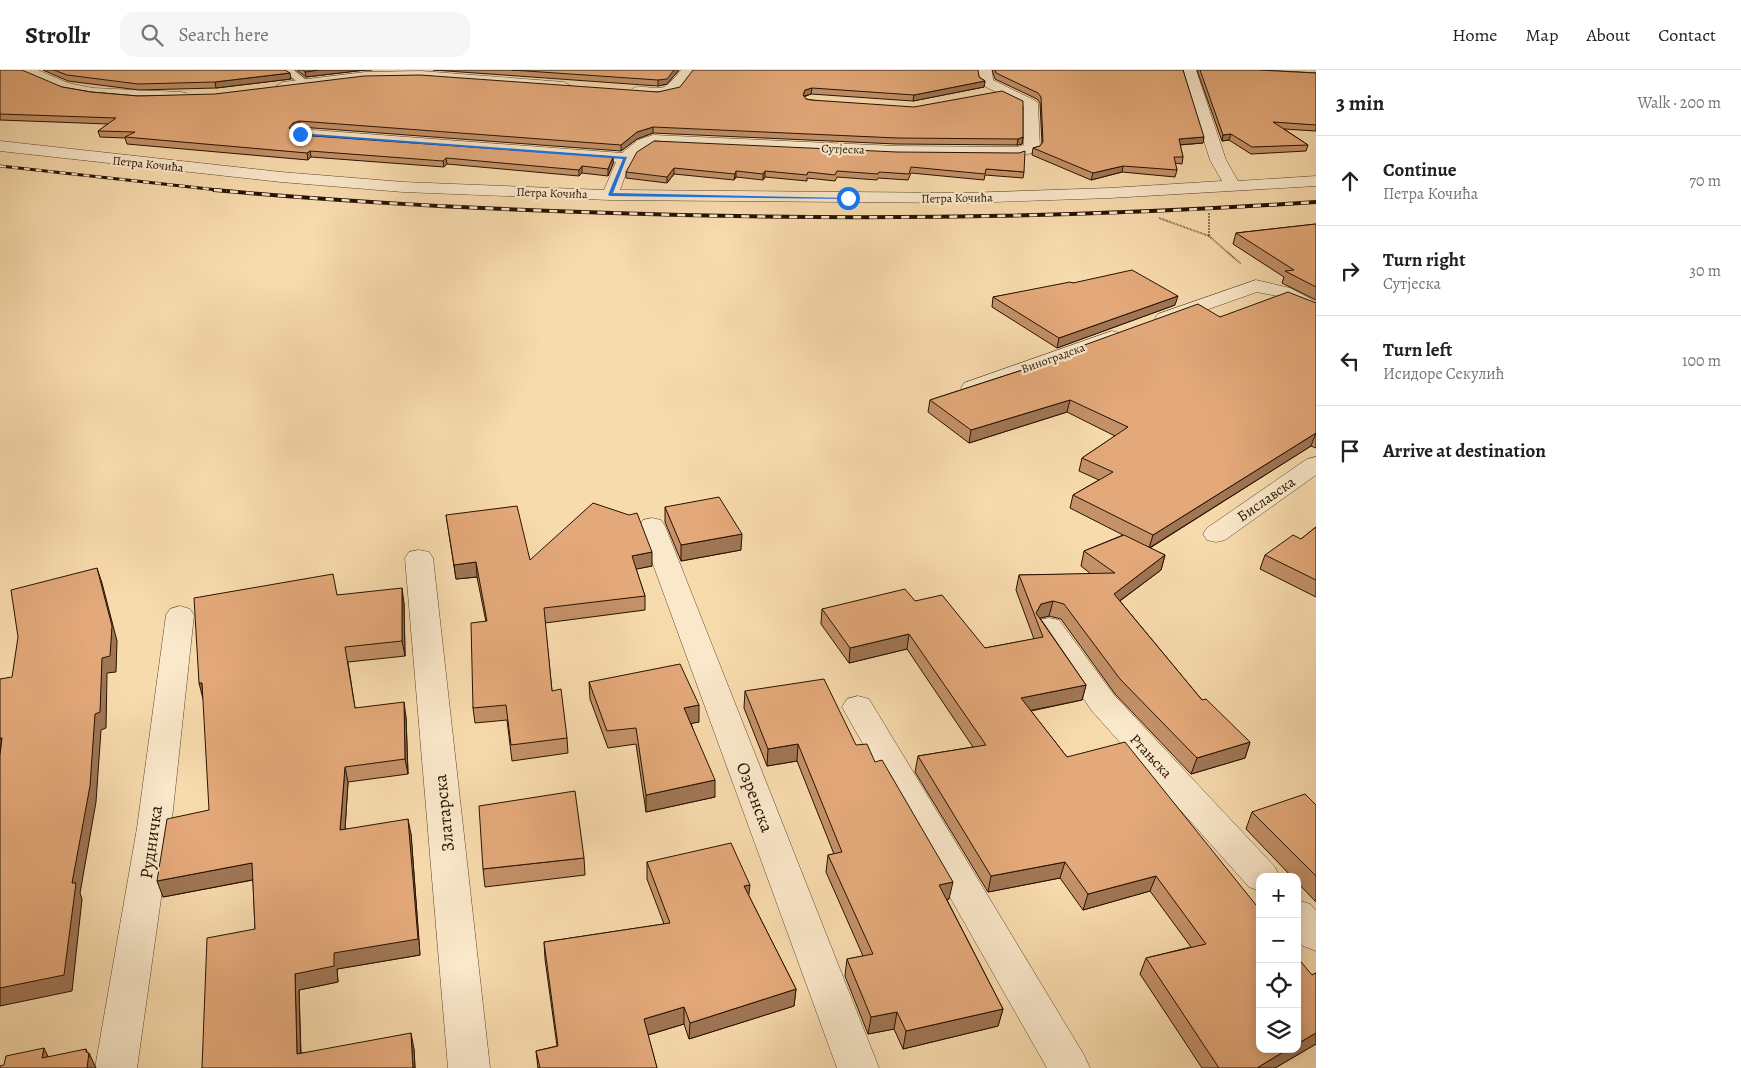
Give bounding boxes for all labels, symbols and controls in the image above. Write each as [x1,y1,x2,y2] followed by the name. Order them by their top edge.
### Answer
[120,12,470,57] search box
[25,19,90,51] text: Strollr
[138,21,166,49] icon: search
[178,22,269,48] text: Search here
[1452,23,1497,47] text: Home
[1525,23,1558,47] text: Map
[1586,23,1630,47] text: About
[1658,23,1716,47] text: Contact
[1336,89,1384,117] text: 3 min
[1637,92,1721,114] text: Walk · 200 m
[289,123,312,146] route end
[821,140,865,158] street label: Сутјеска
[112,152,185,176] street label: Петра Кочића
[1383,157,1457,183] text: Continue
[1336,167,1364,195] icon: ahead
[1689,170,1721,192] text: 70 m
[1383,183,1478,205] text: Петра Кочића
[516,184,588,202] street label: Петра Кочића
[837,187,860,210] route start
[921,189,993,207] street label: Петра Кочића
[1383,247,1465,273] text: Turn right
[1336,257,1364,285] icon: right
[1689,260,1721,282] text: 30 m
[1383,273,1441,295] text: Сутјеска
[1383,337,1452,363] text: Turn left
[1019,339,1087,377] street label: Виноградска
[1336,347,1364,375] icon: left
[1682,350,1721,372] text: 100 m
[1383,363,1504,385] text: Исидоре Секулић
[1336,437,1364,465] icon: arrive
[1383,438,1546,464] text: Arrive at destination
[1233,472,1299,526] street label: Биславска
[1125,730,1177,783] street label: Ртањска
[731,758,780,836] street label: Озренска
[428,772,460,853] street label: Златарска
[134,803,168,880] street label: Рудничка
[1256,873,1301,1053] map controls
[1256,873,1301,918] button: +
[1256,918,1301,963] button: −
[1256,963,1301,1008] button: locate
[1256,1008,1301,1053] button: layers

